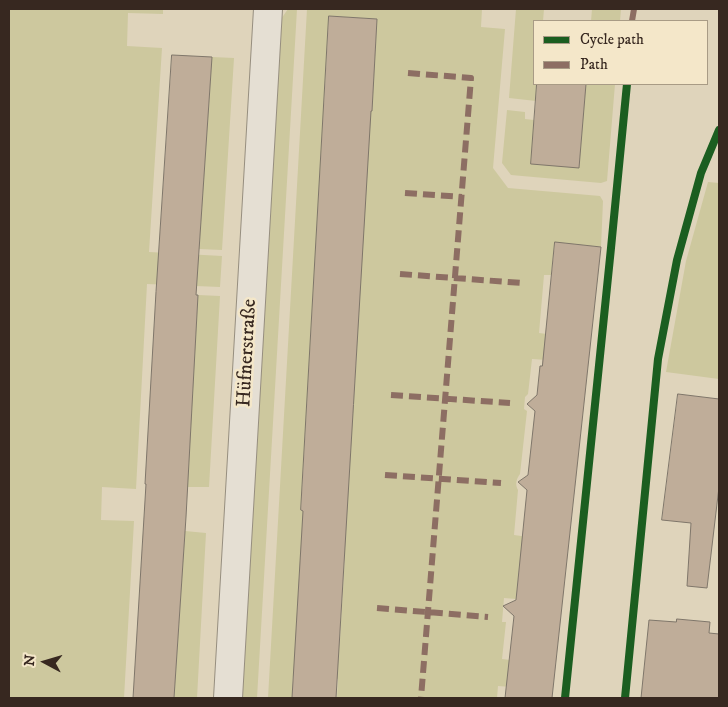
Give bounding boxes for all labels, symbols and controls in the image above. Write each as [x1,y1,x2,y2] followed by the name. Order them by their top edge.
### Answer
[533,20,708,85] legend
[580,30,644,49] text: Cycle path
[580,55,608,74] text: Path
[233,298,263,408] street label: Hüfnerstraße
[20,637,70,687] north arrow
[21,654,40,667] text: N

